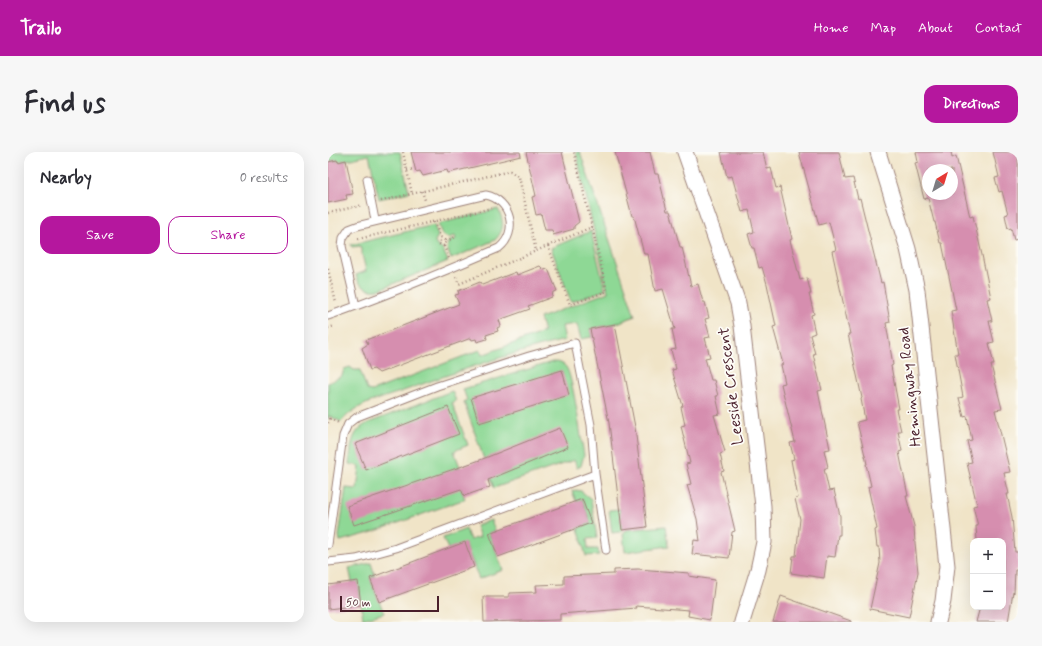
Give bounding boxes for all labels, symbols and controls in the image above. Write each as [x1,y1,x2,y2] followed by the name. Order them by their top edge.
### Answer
[20,16,62,41] text: Trailo
[814,19,848,37] text: Home
[870,19,896,37] text: Map
[918,19,953,37] text: About
[975,19,1022,37] text: Contact
[924,85,1018,123] button: Directions
[24,86,105,123] text: Find us
[922,164,958,200] north arrow
[40,167,92,189] text: Nearby
[240,170,288,187] text: 0 results
[40,216,160,254] button: Save
[168,216,288,254] button: Share
[713,326,749,446] street label: Leeside Crescent
[893,326,927,448] street label: Hemingway Road
[970,538,1006,610] map controls
[970,538,1006,574] button: +
[970,574,1006,610] button: −
[340,594,439,613] scale bar
[346,596,371,610] text: 50 m

